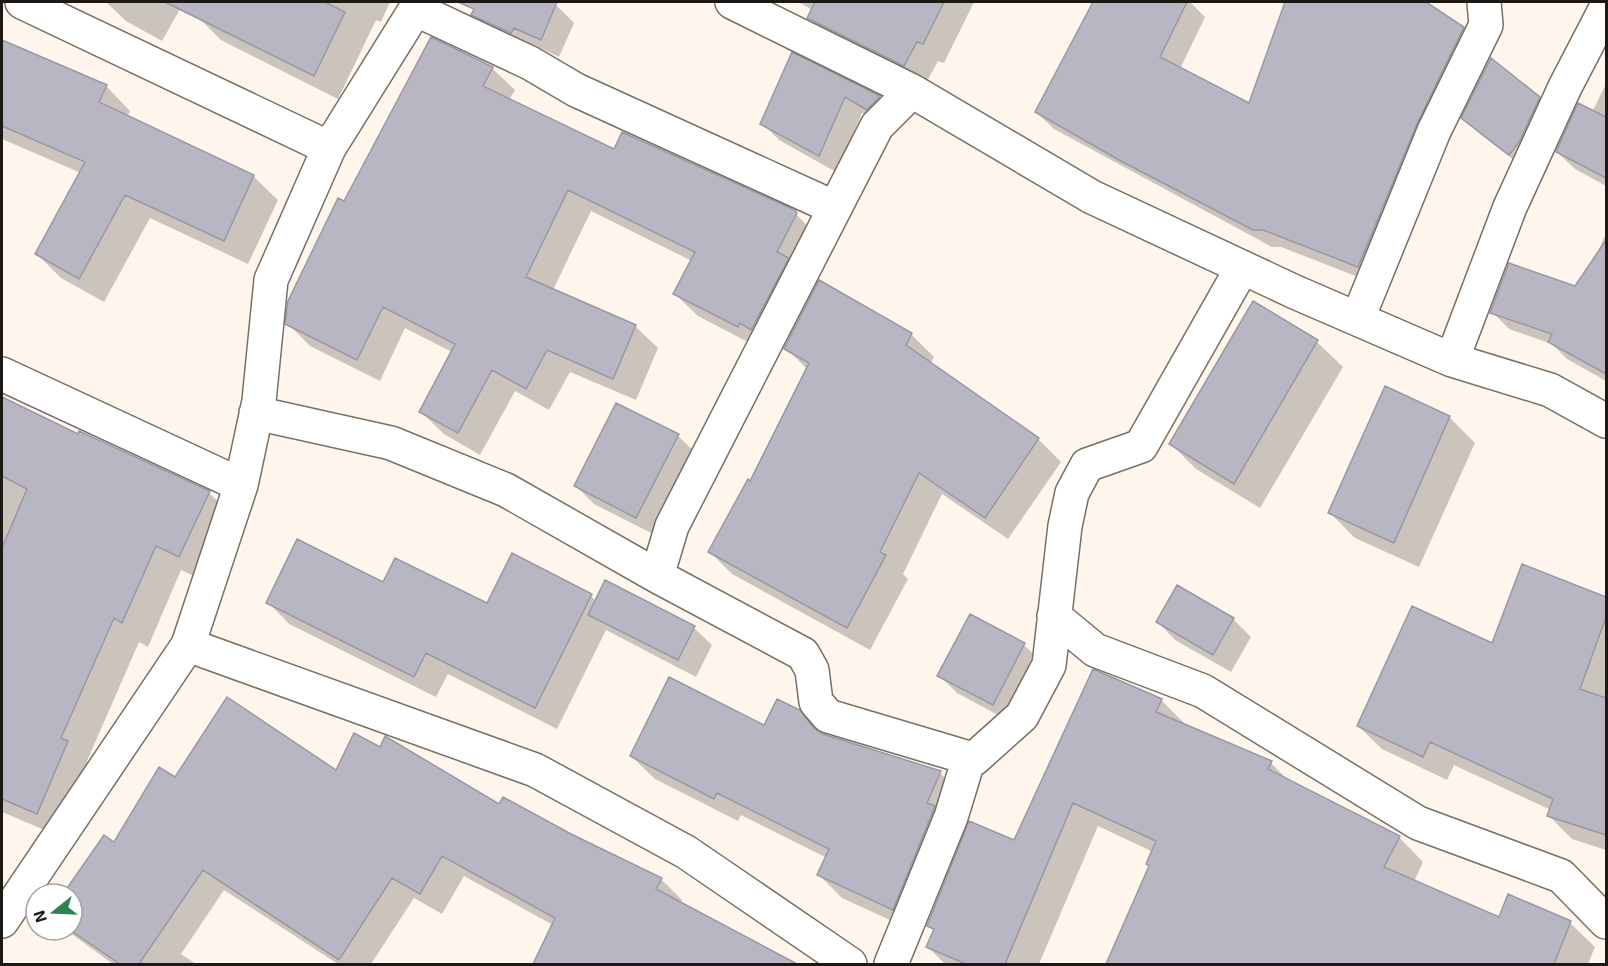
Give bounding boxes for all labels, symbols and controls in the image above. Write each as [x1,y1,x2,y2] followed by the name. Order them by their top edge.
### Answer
[24,882,84,942] north arrow
[28,908,50,925] text: N

